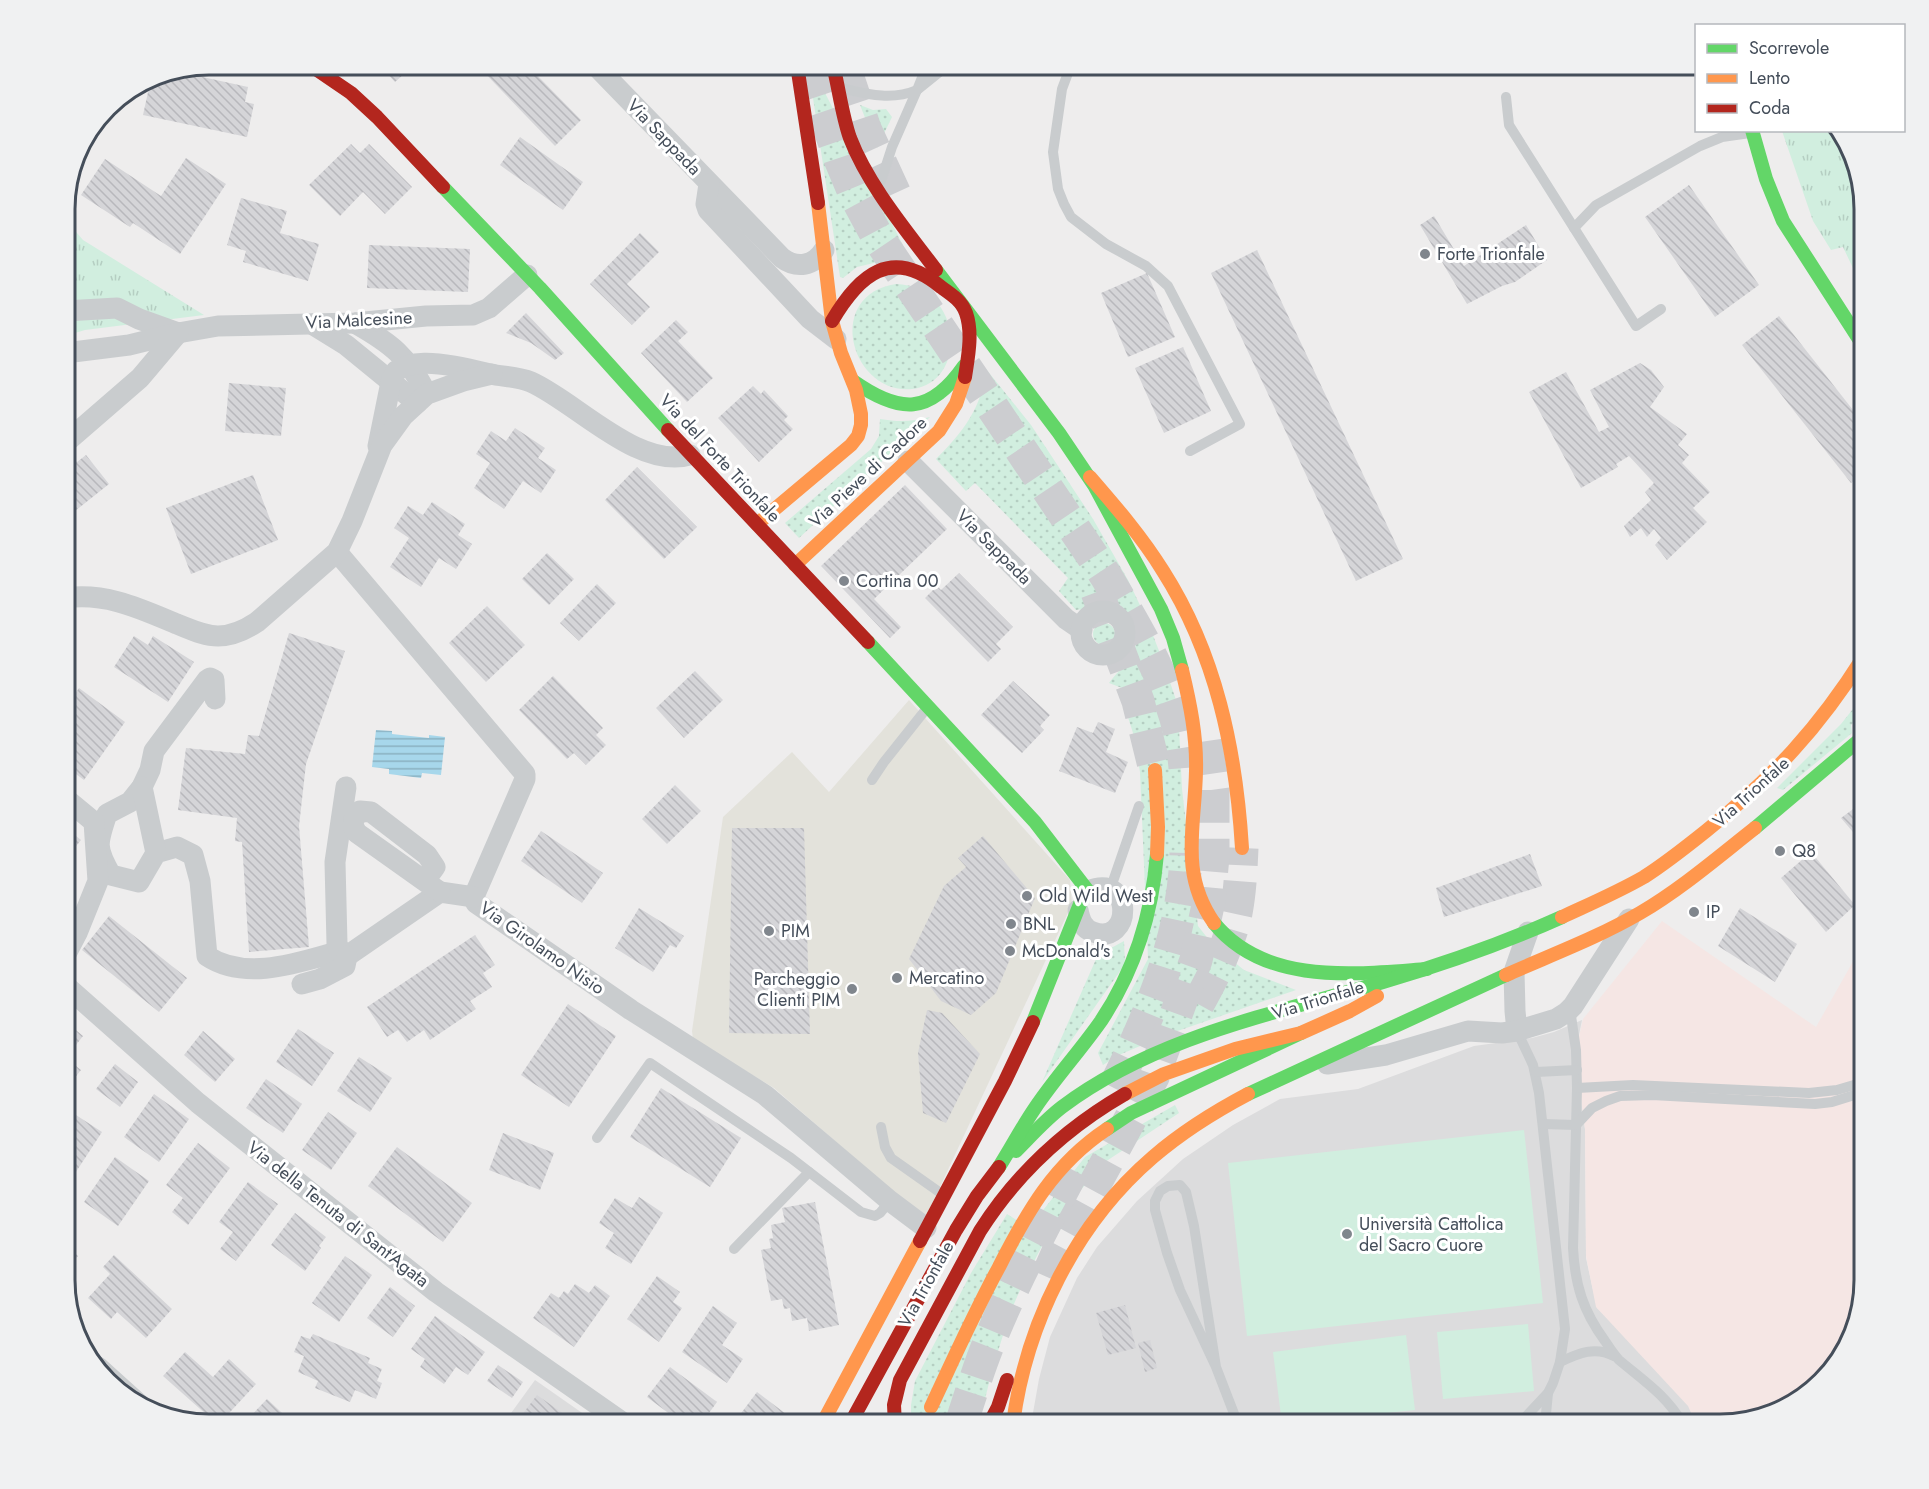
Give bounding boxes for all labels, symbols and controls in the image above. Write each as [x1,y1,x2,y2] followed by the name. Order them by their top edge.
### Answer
[1695,24,1905,132] legend
[1749,35,1829,61] text: Scorrevole
[1749,65,1790,91] text: Lento
[621,93,707,181] street label: Via Sappada
[1749,95,1790,121] text: Coda
[1437,241,1545,267] place label: Forte Trionfale
[1418,247,1432,261] marker: Forte Trionfale
[305,304,413,336] street label: Via Malcesine
[653,388,787,528] street label: Via del Forte Trionfale
[803,410,933,534] street label: Via Pieve di Cadore
[950,503,1038,591] street label: Via Sappada
[856,568,939,594] place label: Cortina 00
[837,574,851,588] marker: Cortina 00
[1707,751,1795,833] street label: Via Trionfale
[1792,838,1816,864] place label: Q8
[1773,844,1787,858] marker: Q8
[1039,883,1153,909] place label: Old Wild West
[1020,889,1034,903] marker: Old Wild West
[474,895,610,1001] street label: Via Girolamo Nisio
[1706,899,1720,925] place label: IP
[1687,905,1701,919] marker: IP
[1023,911,1055,937] place label: BNL
[1004,917,1018,931] marker: BNL
[781,918,810,944] place label: PIM
[762,924,776,938] marker: PIM
[1022,938,1110,964] place label: McDonald's
[1003,944,1017,958] marker: McDonald's
[909,965,984,991] place label: Mercatino
[754,966,840,1013] place label: Parcheggio Clienti PIM
[890,971,904,985] marker: Mercatino
[1269,974,1367,1026] street label: Via Trionfale
[845,982,859,996] marker: Parcheggio Clienti PIM
[242,1135,434,1293] street label: Via della Tenuta di Sant'Agata
[1359,1211,1503,1258] place label: Università Cattolica del Sacro Cuore
[1340,1227,1354,1241] marker: Università Cattolica del Sacro Cuore
[892,1236,960,1332] street label: Via Trionfale

